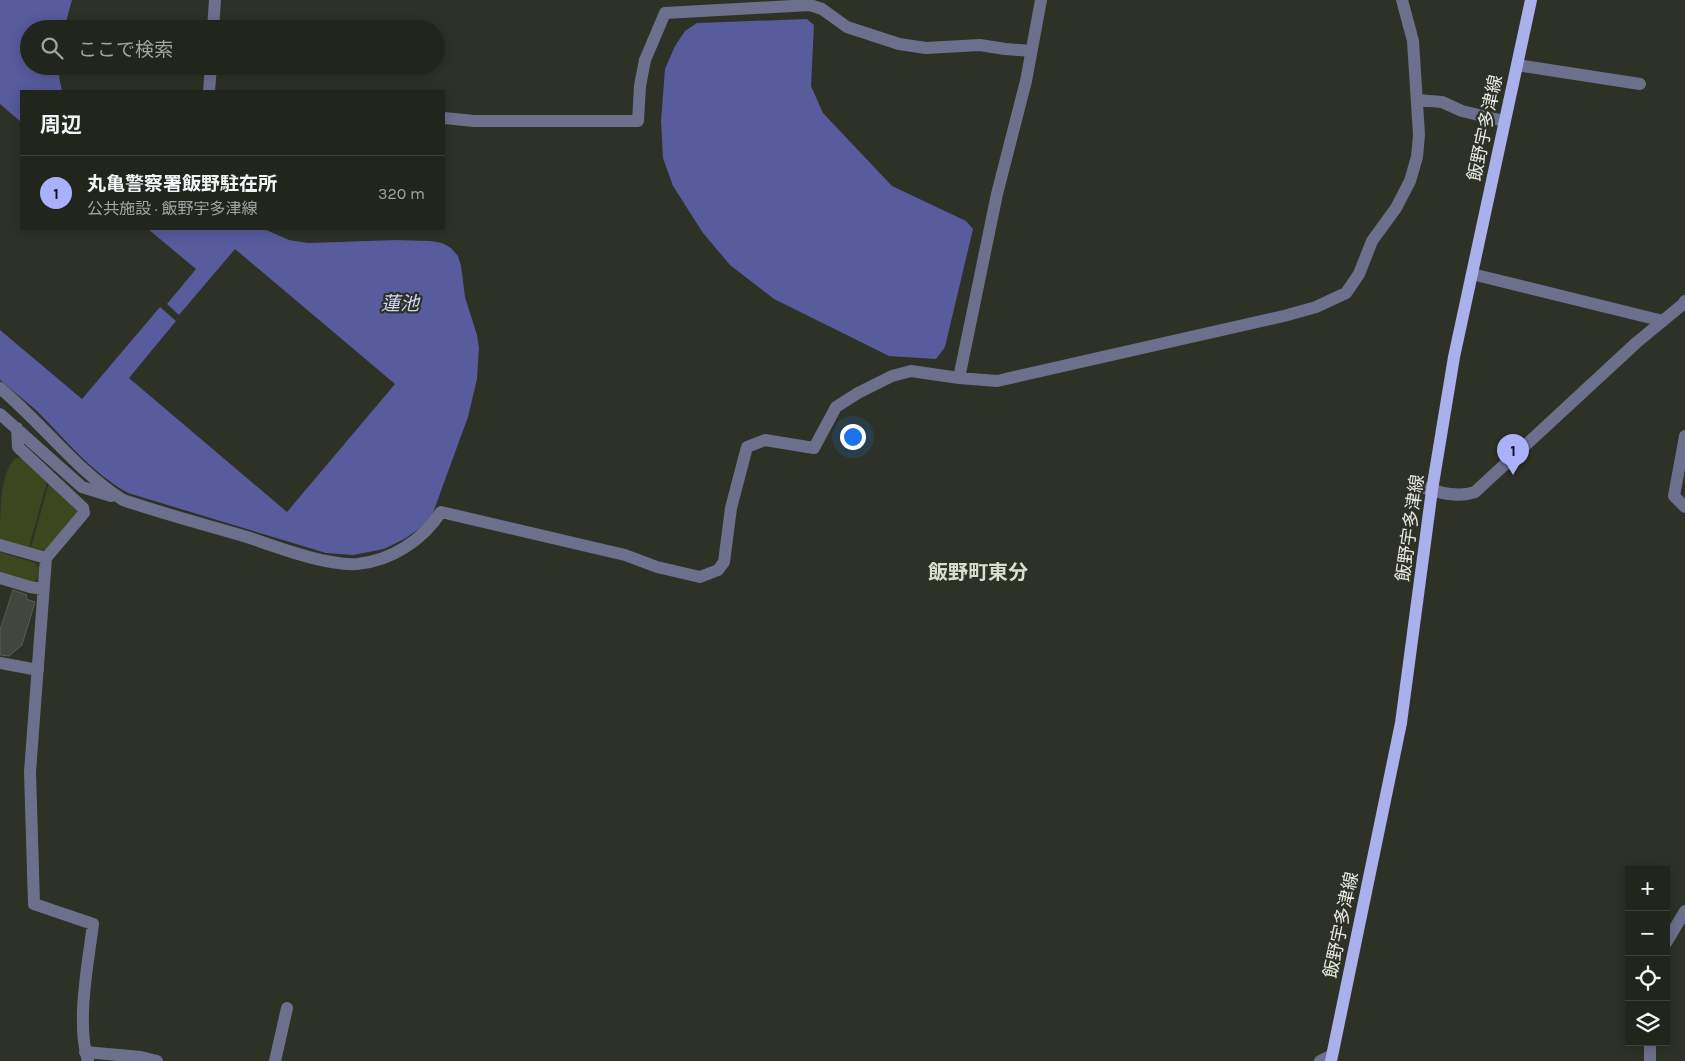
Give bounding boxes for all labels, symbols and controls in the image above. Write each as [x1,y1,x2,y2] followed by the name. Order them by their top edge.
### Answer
[20,20,445,75] search box
[38,34,66,62] icon: search
[78,39,173,61] text: ここで検索
[1463,73,1507,183] street label: 飯野宇多津線
[40,113,82,137] text: 周辺
[87,173,277,195] text: 丸亀警察署飯野駐在所
[53,184,59,203] text: 1
[378,184,425,203] text: 320 m
[87,199,257,218] text: 公共施設 · 飯野宇多津線
[381,293,421,315] water label: 蓮池
[840,424,866,450] your location
[1497,434,1529,475] pin: 1
[1392,473,1428,583] street label: 飯野宇多津線
[928,561,1028,584] district label: 飯野町東分
[1625,866,1670,1046] map controls
[1625,866,1670,911] button: +
[1319,870,1363,980] street label: 飯野宇多津線
[1625,911,1670,956] button: −
[1625,956,1670,1001] button: locate
[1625,1001,1670,1046] button: layers

